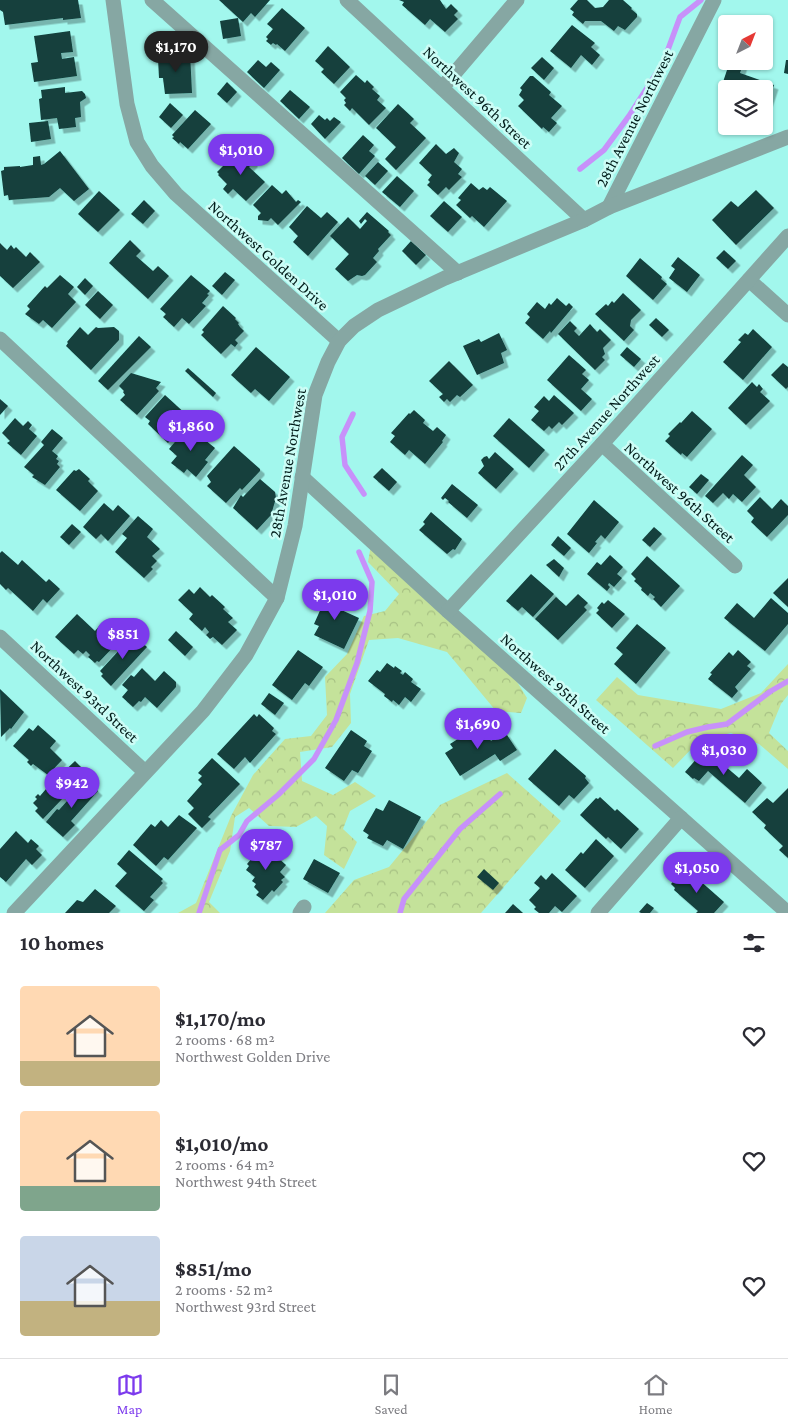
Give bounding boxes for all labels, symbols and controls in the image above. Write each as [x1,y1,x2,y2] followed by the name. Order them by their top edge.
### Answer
[718,15,772,70] north arrow
[718,15,773,135] map controls
[135,30,217,73] pin: $1,170
[155,38,197,55] text: $1,170
[420,43,536,152] street label: Northwest 96th Street
[593,46,677,189] street label: 28th Avenue Northwest
[718,80,773,135] button: layers
[200,134,282,176] pin: $1,010
[219,141,263,158] text: $1,010
[205,197,332,314] street label: Northwest Golden Drive
[550,350,663,474] street label: 27th Avenue Northwest
[266,386,309,539] street label: 28th Avenue Northwest
[150,410,232,452] pin: $1,860
[168,417,214,434] text: $1,860
[621,439,739,547] street label: Northwest 96th Street
[294,578,376,621] pin: $1,010
[313,586,357,603] text: $1,010
[93,618,153,660] pin: $851
[108,625,138,642] text: $851
[498,630,614,737] street label: Northwest 95th Street
[27,637,142,746] street label: Northwest 93rd Street
[437,708,519,750] pin: $1,690
[455,715,501,732] text: $1,690
[683,734,765,776] pin: $1,030
[701,741,747,758] text: $1,030
[42,766,102,809] pin: $942
[55,774,89,791] text: $942
[236,828,296,871] pin: $787
[250,836,282,853] text: $787
[656,852,738,894] pin: $1,050
[674,859,720,876] text: $1,050
[740,929,768,957] icon: filters
[20,931,104,955] text: 10 homes
[60,1006,120,1066] icon: home
[175,1007,266,1031] text: $1,170/mo
[740,1022,768,1050] icon: heart
[175,1031,275,1048] text: 2 rooms · 68 m²
[175,1048,330,1065] text: Northwest Golden Drive
[60,1131,120,1191] icon: home
[175,1132,268,1156] text: $1,010/mo
[740,1147,768,1175] icon: heart
[175,1156,274,1173] text: 2 rooms · 64 m²
[175,1173,317,1190] text: Northwest 94th Street
[60,1256,120,1316] icon: home
[175,1257,252,1281] text: $851/mo
[740,1272,768,1300] icon: heart
[175,1281,273,1298] text: 2 rooms · 52 m²
[175,1298,316,1315] text: Northwest 93rd Street
[116,1371,144,1417] tab: Map
[375,1371,408,1417] tab: Saved
[639,1371,672,1417] tab: Home

